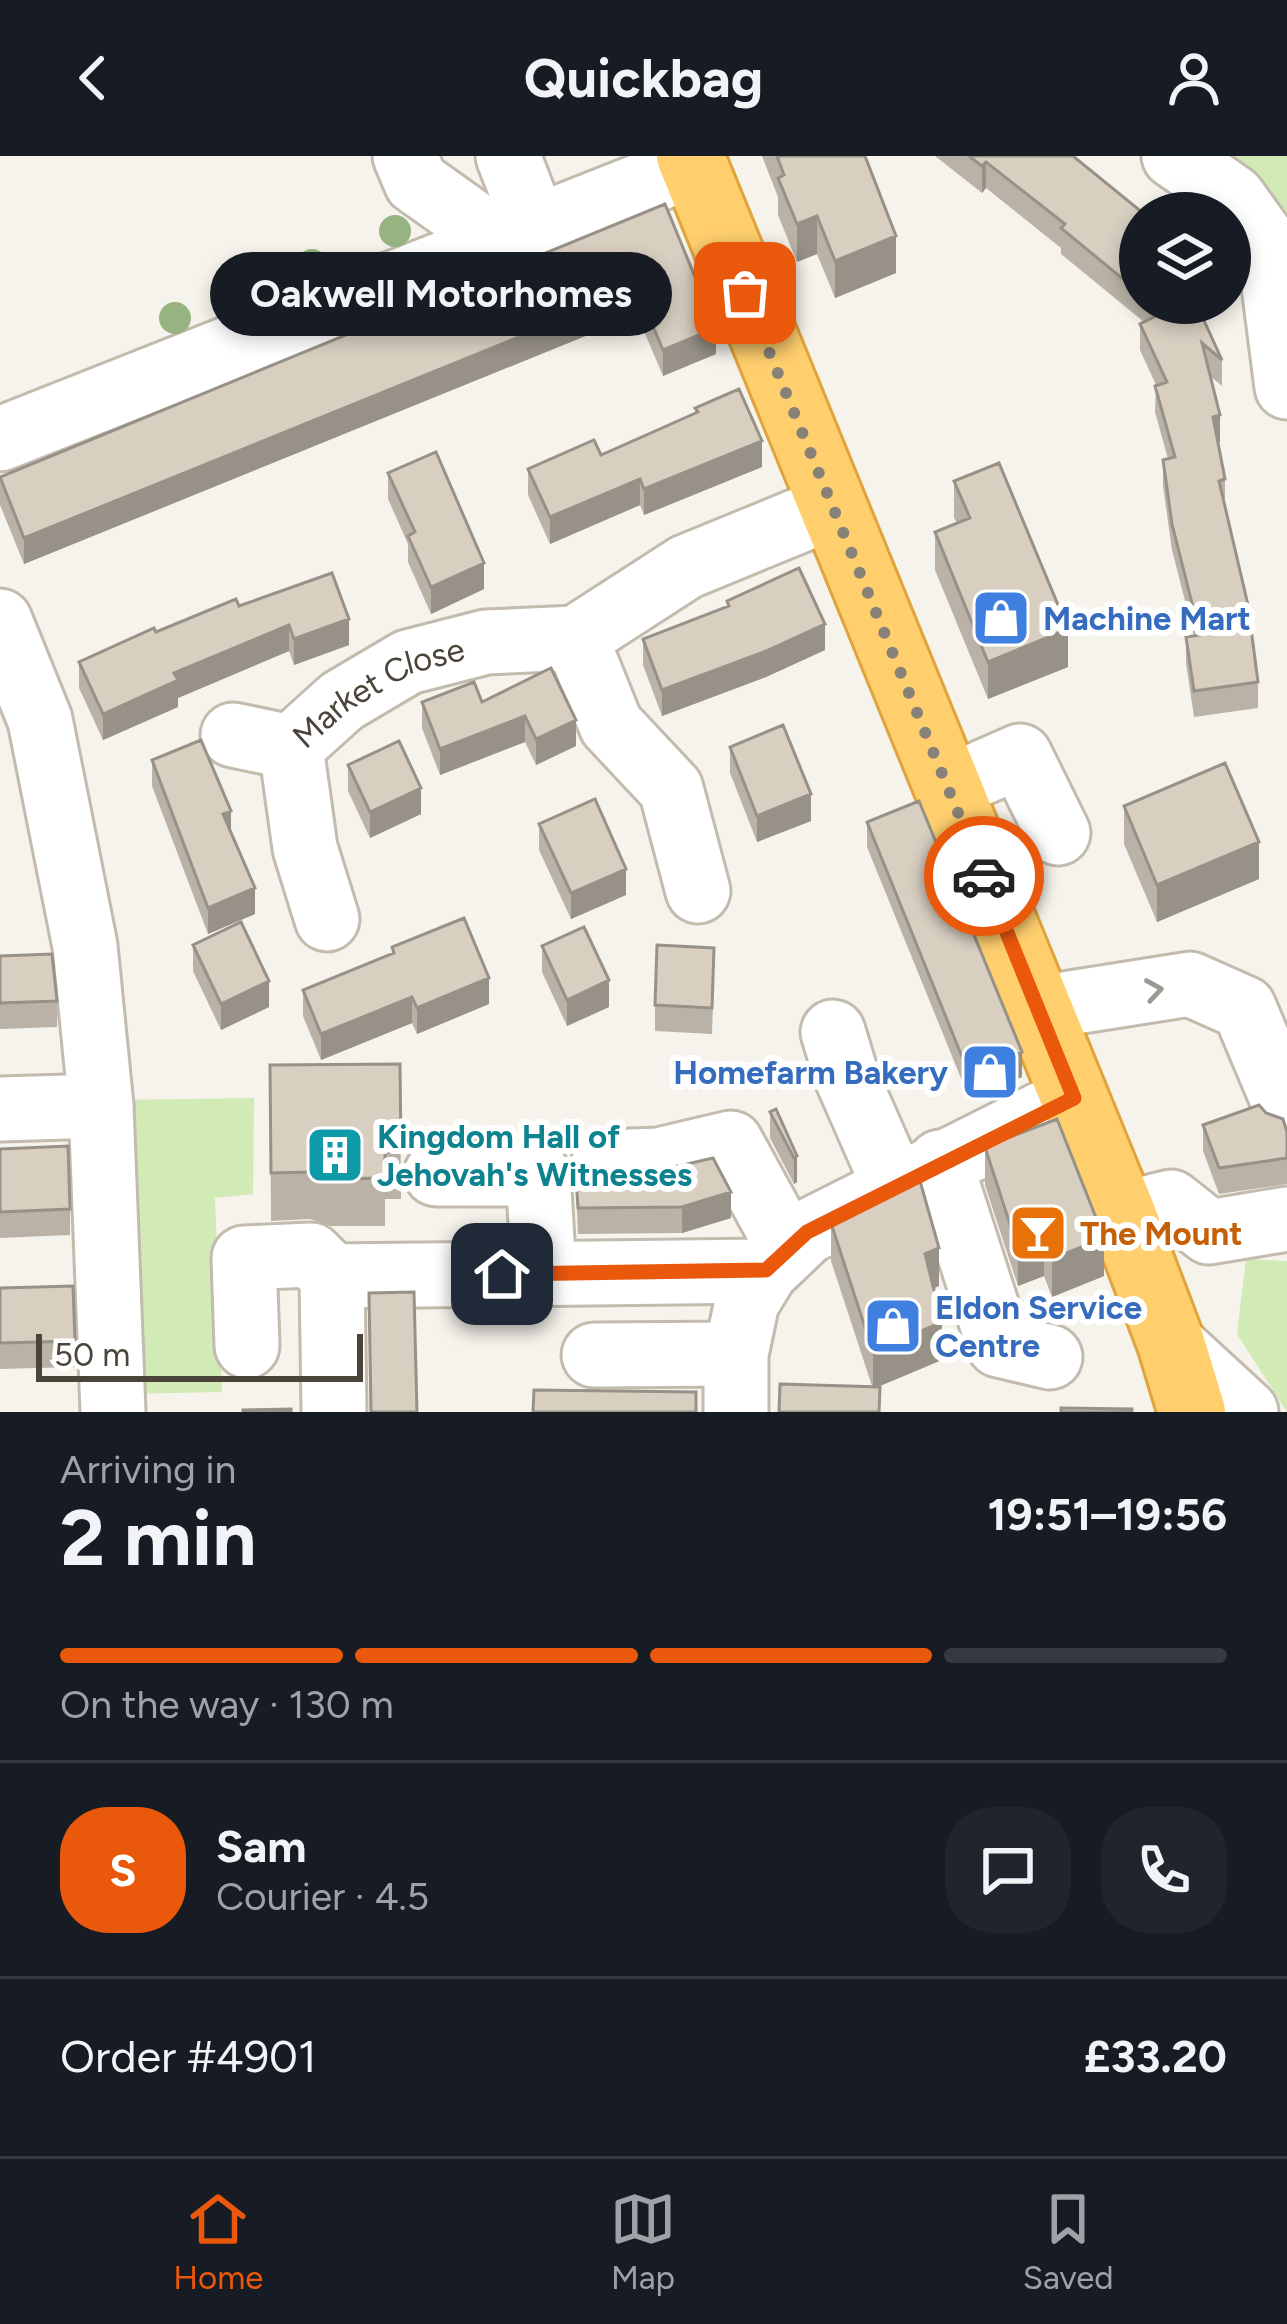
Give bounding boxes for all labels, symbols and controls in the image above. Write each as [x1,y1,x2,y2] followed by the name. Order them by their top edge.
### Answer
[60,45,126,111] icon: back
[1161,45,1227,111] icon: person
[524,46,763,111] text: Quickbag
[1119,192,1251,324] map controls
[1119,192,1251,324] button: layers
[694,242,796,344] pin
[211,251,673,335] callout: Oakwell Motorhomes
[712,260,778,326] icon: bag
[250,270,632,317] text: Oakwell Motorhomes
[970,587,1032,649] shop icon: Machine Mart
[1043,599,1251,638] place label: Machine Mart
[284,629,468,756] street label: Market Close
[924,816,1044,936] courier
[951,843,1017,909] icon: car
[1144,978,1164,1003] one-way arrow
[959,1041,1021,1103] shop icon: Homefarm Bakery
[673,1053,948,1092] place label: Homefarm Bakery
[377,1117,692,1194] place label: Kingdom Hall of Jehovah's Witnesses
[304,1124,366,1186] building icon: Kingdom Hall of Jehovah's Witnesses
[1007,1202,1069,1264] bar icon: The Mount
[1080,1214,1242,1253] place label: The Mount
[451,1223,553,1325] pin
[469,1241,535,1307] icon: home
[935,1288,1142,1365] place label: Eldon Service Centre
[862,1295,924,1357] shop icon: Eldon Service Centre
[36,1328,363,1381] scale bar
[54,1335,130,1374] text: 50 m
[60,1446,236,1493] text: Arriving in
[988,1487,1227,1541] text: 19:51–19:56
[60,1491,256,1585] text: 2 min
[60,1681,394,1728] text: On the way · 130 m
[945,1807,1071,1933] button: chat
[1101,1807,1227,1933] button: phone
[216,1819,307,1873] text: Sam
[109,1843,137,1897] text: S
[216,1873,429,1920] text: Courier · 4.5
[60,2029,317,2083] text: Order #4901
[1084,2029,1227,2083] text: £33.20
[173,2186,263,2297] tab: Home
[610,2186,676,2297] tab: Map
[1023,2186,1114,2297] tab: Saved

